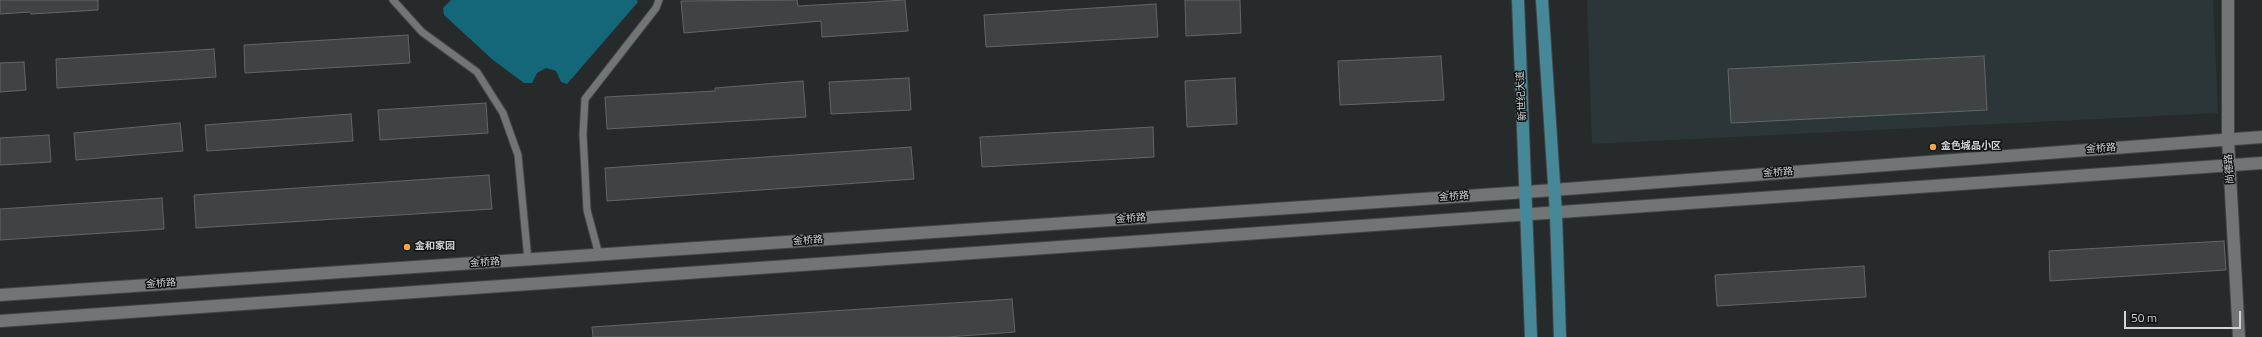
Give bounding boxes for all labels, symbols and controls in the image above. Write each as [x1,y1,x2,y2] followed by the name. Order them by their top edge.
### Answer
[1515,71,1529,121] street label: 新世纪大道
[1941,141,2001,153] place label: 金色城品小区
[1928,142,1938,152] marker: 金色城品小区
[2086,142,2116,156] street label: 金桥路
[2223,154,2237,184] street label: 尚德路
[1763,166,1793,180] street label: 金桥路
[1439,190,1469,204] street label: 金桥路
[1116,212,1146,226] street label: 金桥路
[793,234,823,248] street label: 金桥路
[415,241,455,253] place label: 金和家园
[402,242,412,252] marker: 金和家园
[470,256,500,270] street label: 金桥路
[146,277,176,291] street label: 金桥路
[2126,303,2243,329] scale bar
[2131,308,2157,327] text: 50 m

